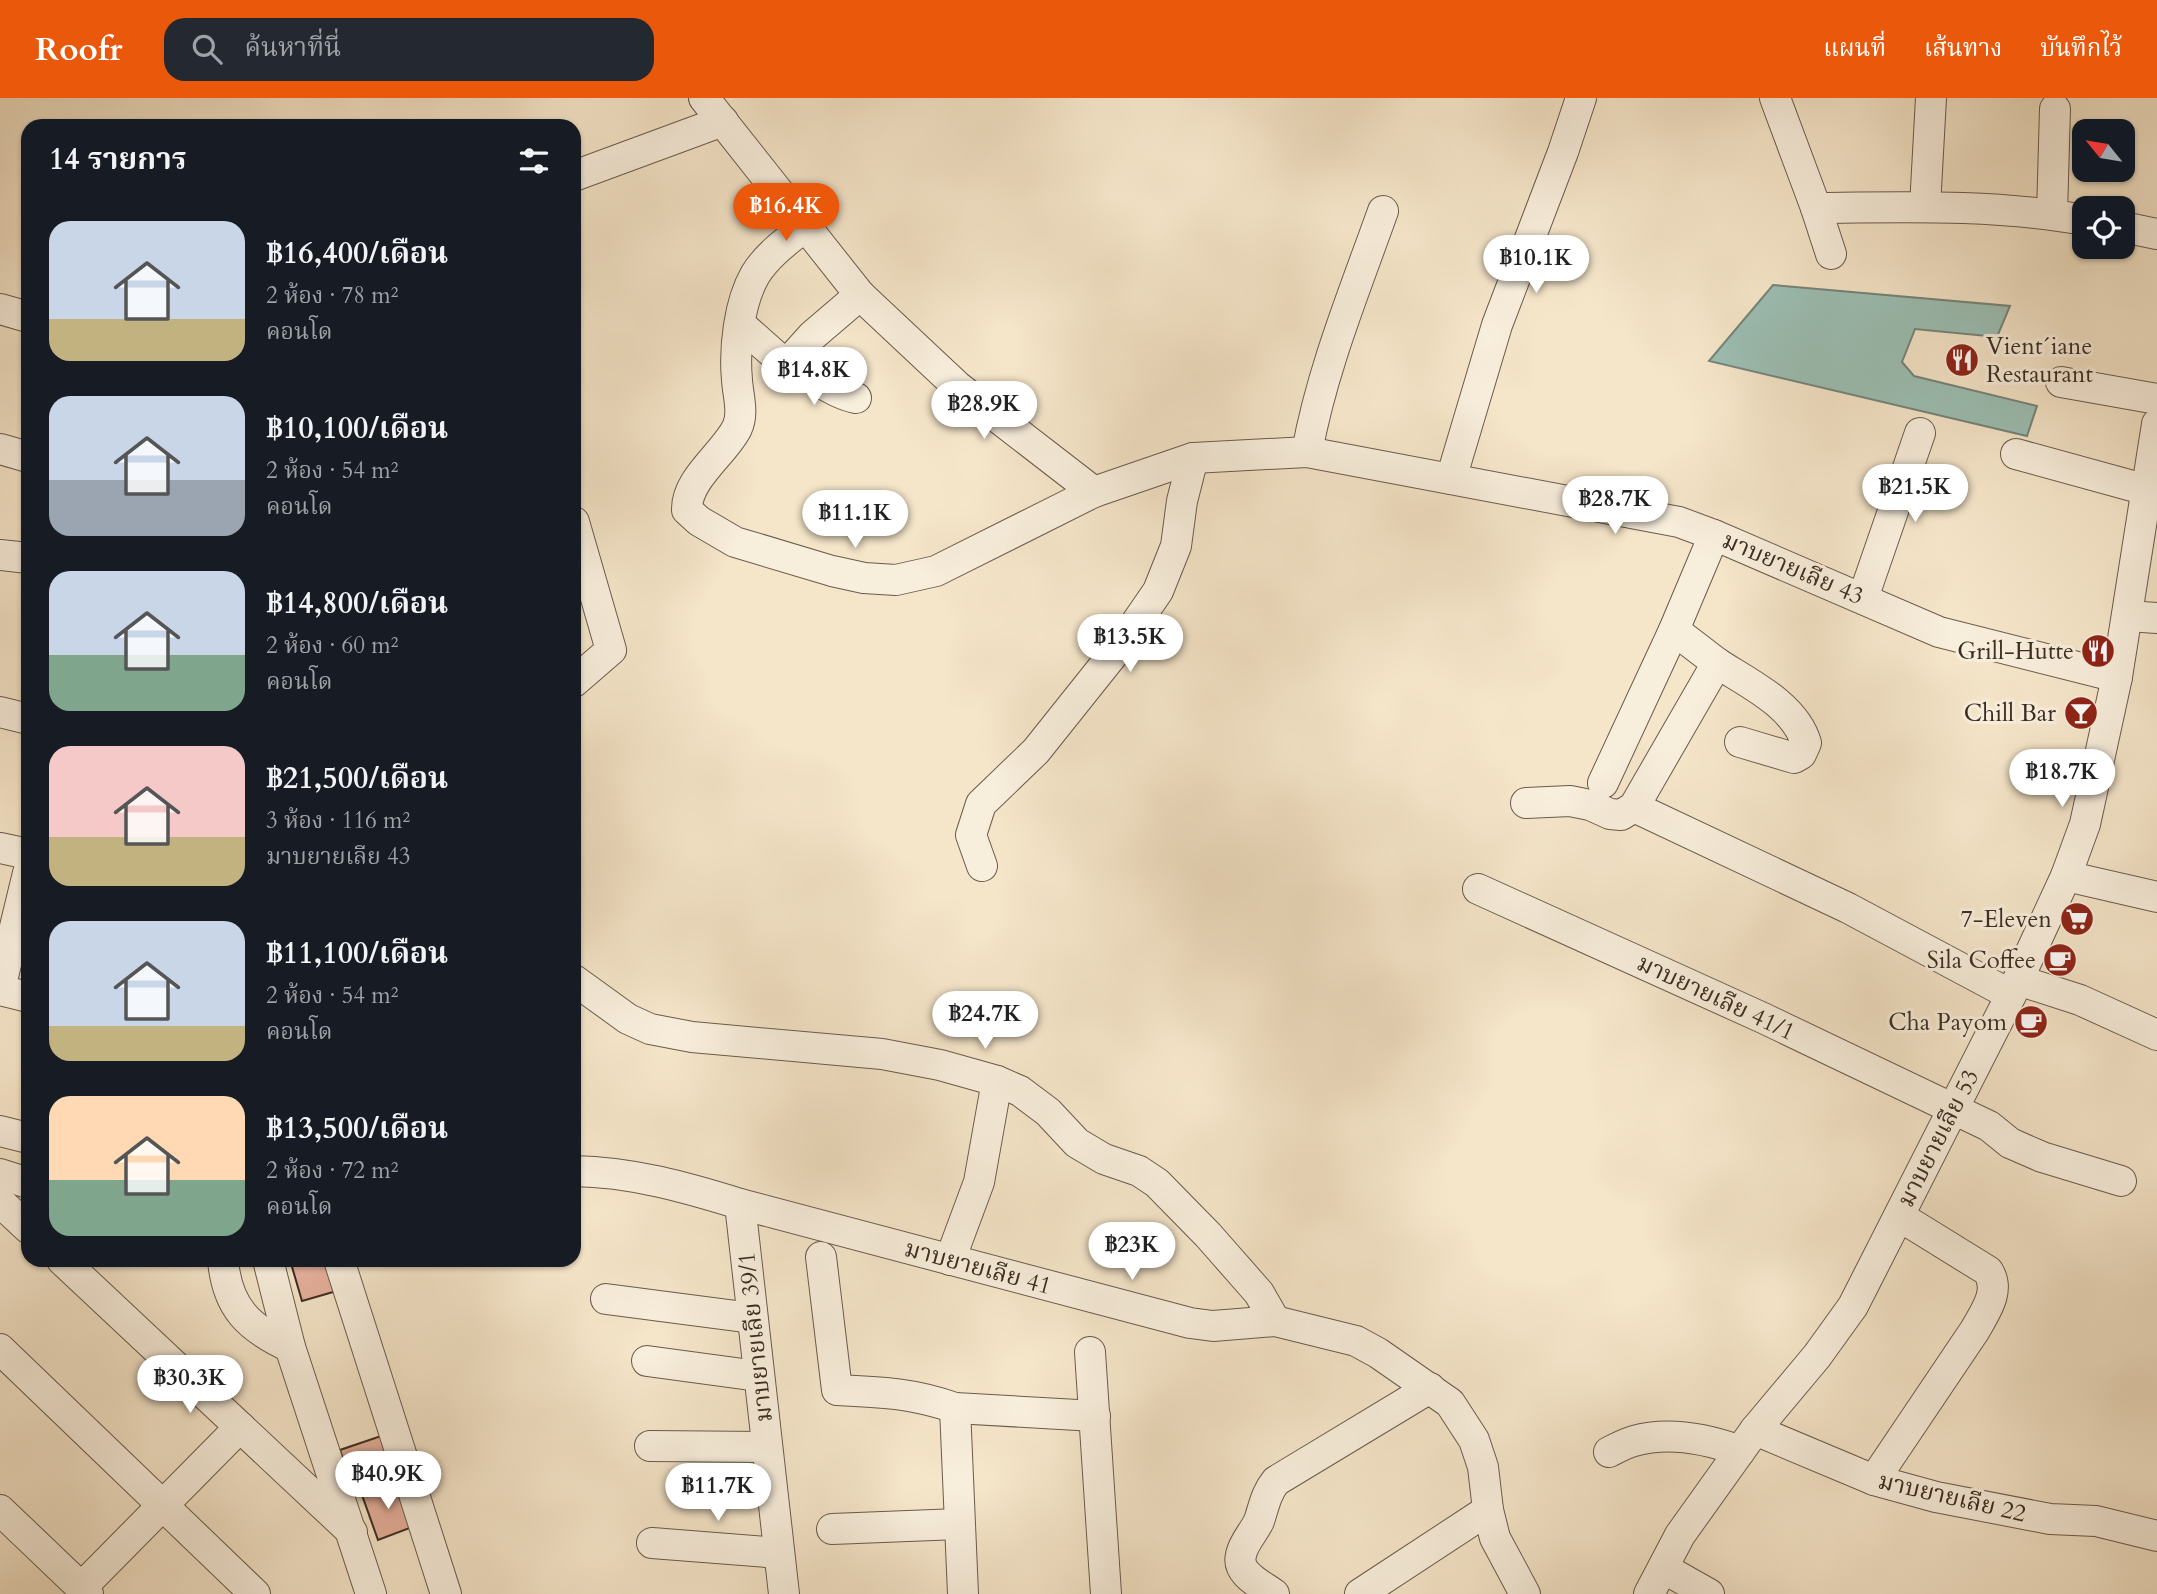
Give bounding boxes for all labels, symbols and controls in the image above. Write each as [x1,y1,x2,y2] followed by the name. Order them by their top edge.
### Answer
[164,18,654,81] search box
[35,27,122,72] text: Roofr
[188,30,226,68] icon: search
[244,30,341,65] text: ค้นหาที่นี่
[1823,32,1886,65] text: แผนที่
[1924,32,2002,65] text: เส้นทาง
[2040,32,2122,65] text: บันทึกไว้
[2072,119,2135,182] north arrow
[2072,119,2135,259] map controls
[49,139,187,180] text: 14 รายการ
[515,142,553,180] icon: filters
[729,184,843,243] pin: ฿16.4K
[749,190,823,221] text: ฿16.4K
[2072,196,2135,259] button: locate
[266,233,448,274] text: ฿16,400/เดือน
[1479,236,1593,295] pin: ฿10.1K
[1499,242,1573,273] text: ฿10.1K
[105,249,189,333] icon: home
[266,280,398,311] text: 2 ห้อง · 78 m²
[266,316,333,347] text: คอนโด
[1986,330,2093,391] place label: Vient´iane Restaurant
[1943,341,1981,379] restaurant icon: Vient´iane Restaurant
[757,348,871,407] pin: ฿14.8K
[777,354,851,385] text: ฿14.8K
[927,382,1041,441] pin: ฿28.9K
[947,388,1021,419] text: ฿28.9K
[266,408,448,449] text: ฿10,100/เดือน
[105,424,189,508] icon: home
[266,455,398,486] text: 2 ห้อง · 54 m²
[1858,464,1972,524] pin: ฿21.5K
[1878,471,1952,502] text: ฿21.5K
[1558,476,1672,536] pin: ฿28.7K
[1578,483,1652,514] text: ฿28.7K
[798,490,912,550] pin: ฿11.1K
[266,491,333,522] text: คอนโด
[818,497,892,528] text: ฿11.1K
[1717,524,1869,613] street label: มาบยายเลีย 43
[266,583,448,624] text: ฿14,800/เดือน
[105,599,189,683] icon: home
[1073,614,1187,674] pin: ฿13.5K
[1093,621,1167,652] text: ฿13.5K
[266,630,398,661] text: 2 ห้อง · 60 m²
[2079,632,2117,670] restaurant icon: Grill-Hutte
[1957,635,2074,668] place label: Grill-Hutte
[266,666,333,697] text: คอนโด
[2062,694,2100,732] bar icon: Chill Bar
[1964,697,2056,730] place label: Chill Bar
[2005,750,2119,809] pin: ฿18.7K
[2025,756,2099,787] text: ฿18.7K
[266,758,448,799] text: ฿21,500/เดือน
[105,774,189,858] icon: home
[266,805,410,836] text: 3 ห้อง · 116 m²
[266,841,411,872] text: มาบยายเลีย 43
[2058,900,2096,938] supermarket icon: 7-Eleven
[1961,903,2052,936] place label: 7-Eleven
[266,933,448,974] text: ฿11,100/เดือน
[2041,941,2079,979] cafe icon: Sila Coffee
[1927,944,2036,977] place label: Sila Coffee
[1631,946,1800,1049] street label: มาบยายเลีย 41/1
[105,949,189,1033] icon: home
[266,980,398,1011] text: 2 ห้อง · 54 m²
[928,992,1042,1051] pin: ฿24.7K
[948,998,1022,1029] text: ฿24.7K
[2012,1003,2050,1041] cafe icon: Cha Payom
[1888,1006,2008,1039] place label: Cha Payom
[266,1016,333,1047] text: คอนโด
[1890,1064,1987,1213] street label: มาบยายเลีย 53
[266,1108,448,1149] text: ฿13,500/เดือน
[105,1124,189,1208] icon: home
[266,1155,398,1186] text: 2 ห้อง · 72 m²
[266,1191,333,1222] text: คอนโด
[1091,1222,1173,1282] pin: ฿23K
[1104,1229,1160,1260] text: ฿23K
[901,1232,1055,1303] street label: มาบยายเลีย 41
[730,1250,781,1424] street label: มาบยายเลีย 39/1
[133,1356,247,1415] pin: ฿30.3K
[153,1362,227,1393] text: ฿30.3K
[331,1452,445,1511] pin: ฿40.9K
[351,1458,425,1489] text: ฿40.9K
[661,1464,775,1523] pin: ฿11.7K
[1875,1464,2029,1531] street label: มาบยายเลีย 22
[681,1470,755,1501] text: ฿11.7K

